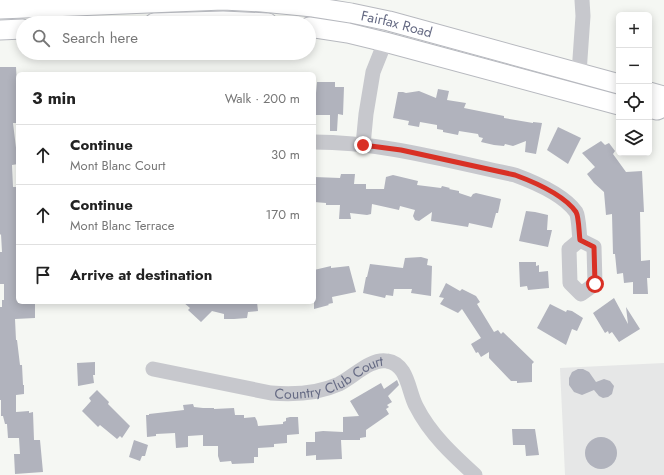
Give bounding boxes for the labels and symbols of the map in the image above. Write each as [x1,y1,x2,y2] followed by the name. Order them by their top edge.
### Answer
[359,5,435,42] street label: Fairfax Road
[354,136,372,154] route end
[586,275,604,293] route start
[274,351,385,404] street label: Country Club Court

